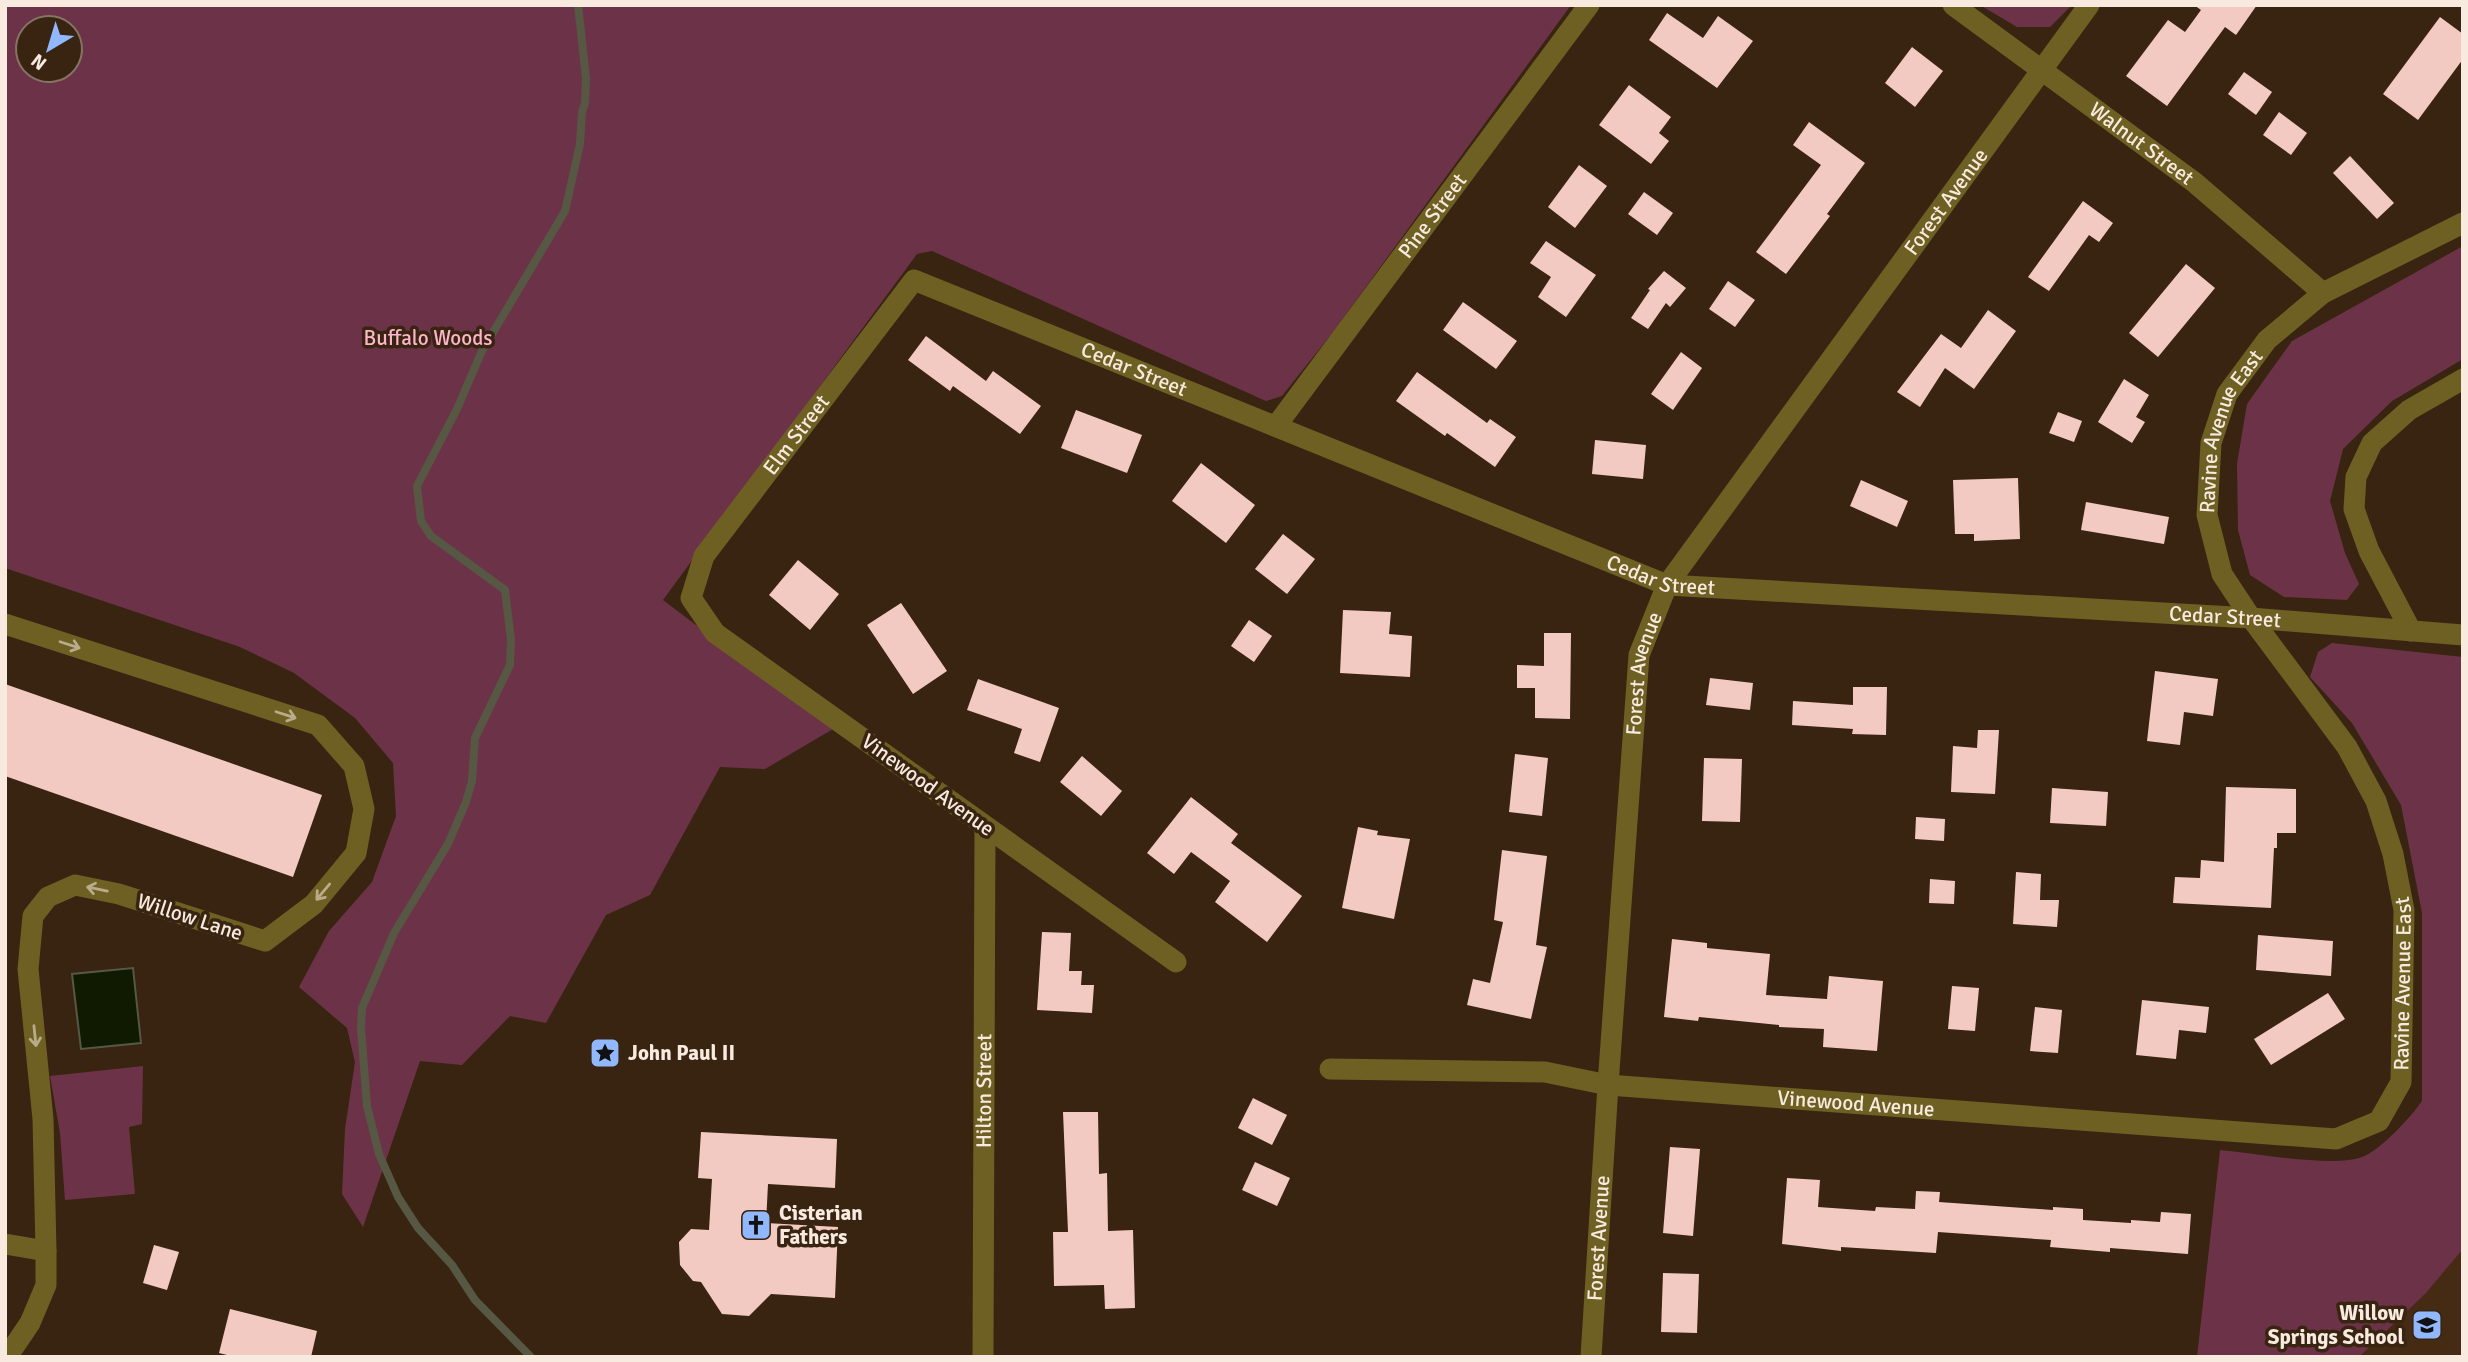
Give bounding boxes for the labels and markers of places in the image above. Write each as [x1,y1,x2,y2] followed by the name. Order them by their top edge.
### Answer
[588,1036,622,1070] place icon: John Paul II
[628,1040,735,1066] place label: John Paul II
[779,1200,863,1250] place label: Cisterian Fathers
[739,1208,773,1242] church icon: Cisterian Fathers
[2268,1300,2404,1350] place label: Willow Springs School
[2410,1308,2444,1342] school or university icon: Willow Springs School

